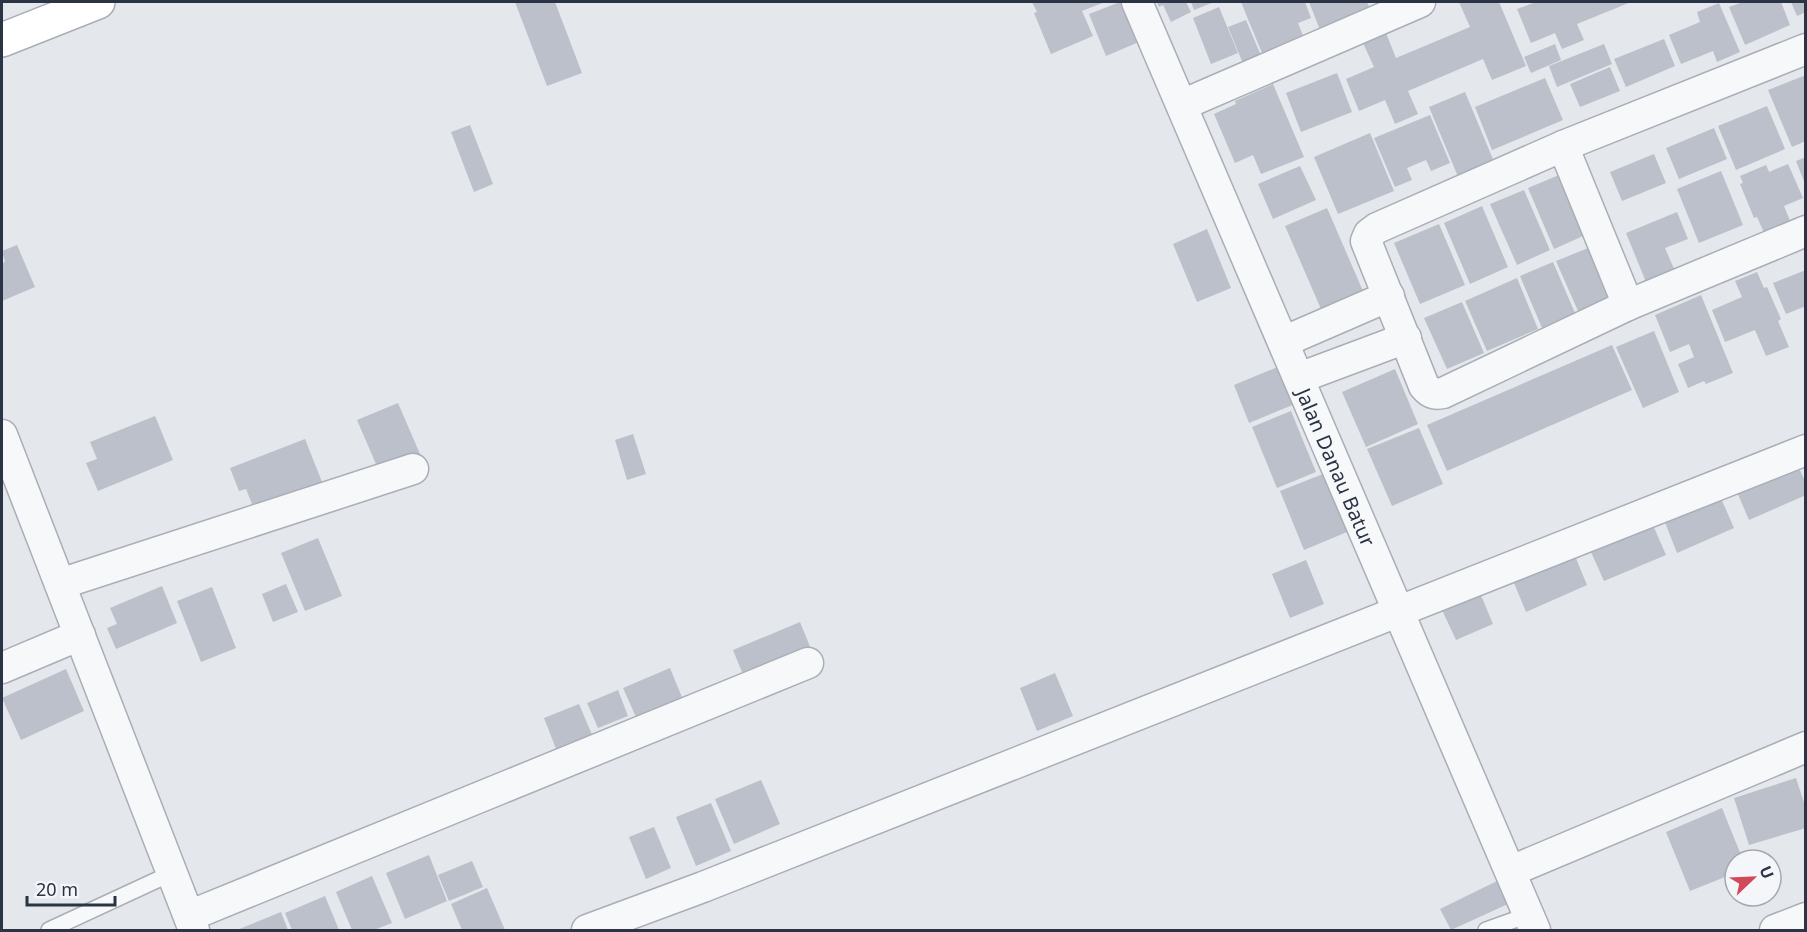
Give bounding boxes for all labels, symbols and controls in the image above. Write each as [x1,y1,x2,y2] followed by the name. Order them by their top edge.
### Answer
[1290,382,1382,550] street label: Jalan Danau Batur
[1723,848,1783,908] north arrow
[1754,862,1779,882] text: U
[27,869,116,907] scale bar
[36,877,78,901] text: 20 m

